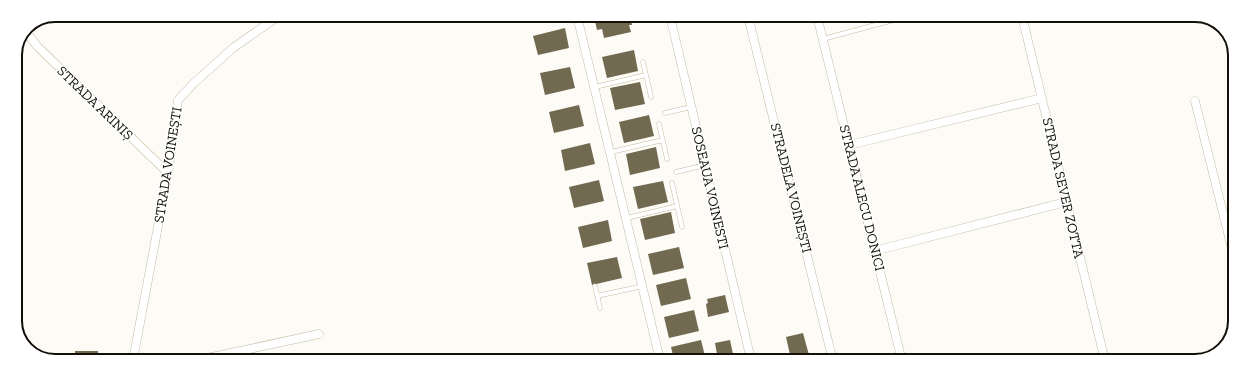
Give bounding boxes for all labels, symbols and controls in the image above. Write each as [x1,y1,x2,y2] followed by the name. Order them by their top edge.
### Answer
[53,62,137,144] street label: STRADA ARINIȘ
[150,106,186,224] street label: STRADA VOINEȘTI
[1039,116,1088,261] street label: STRADA SEVER ZOTTA
[767,121,815,255] street label: STRADELA VOINEȘTI
[836,123,888,273] street label: STRADA ALECU DONICI
[688,125,732,251] street label: SOSEAUA VOINESTI

